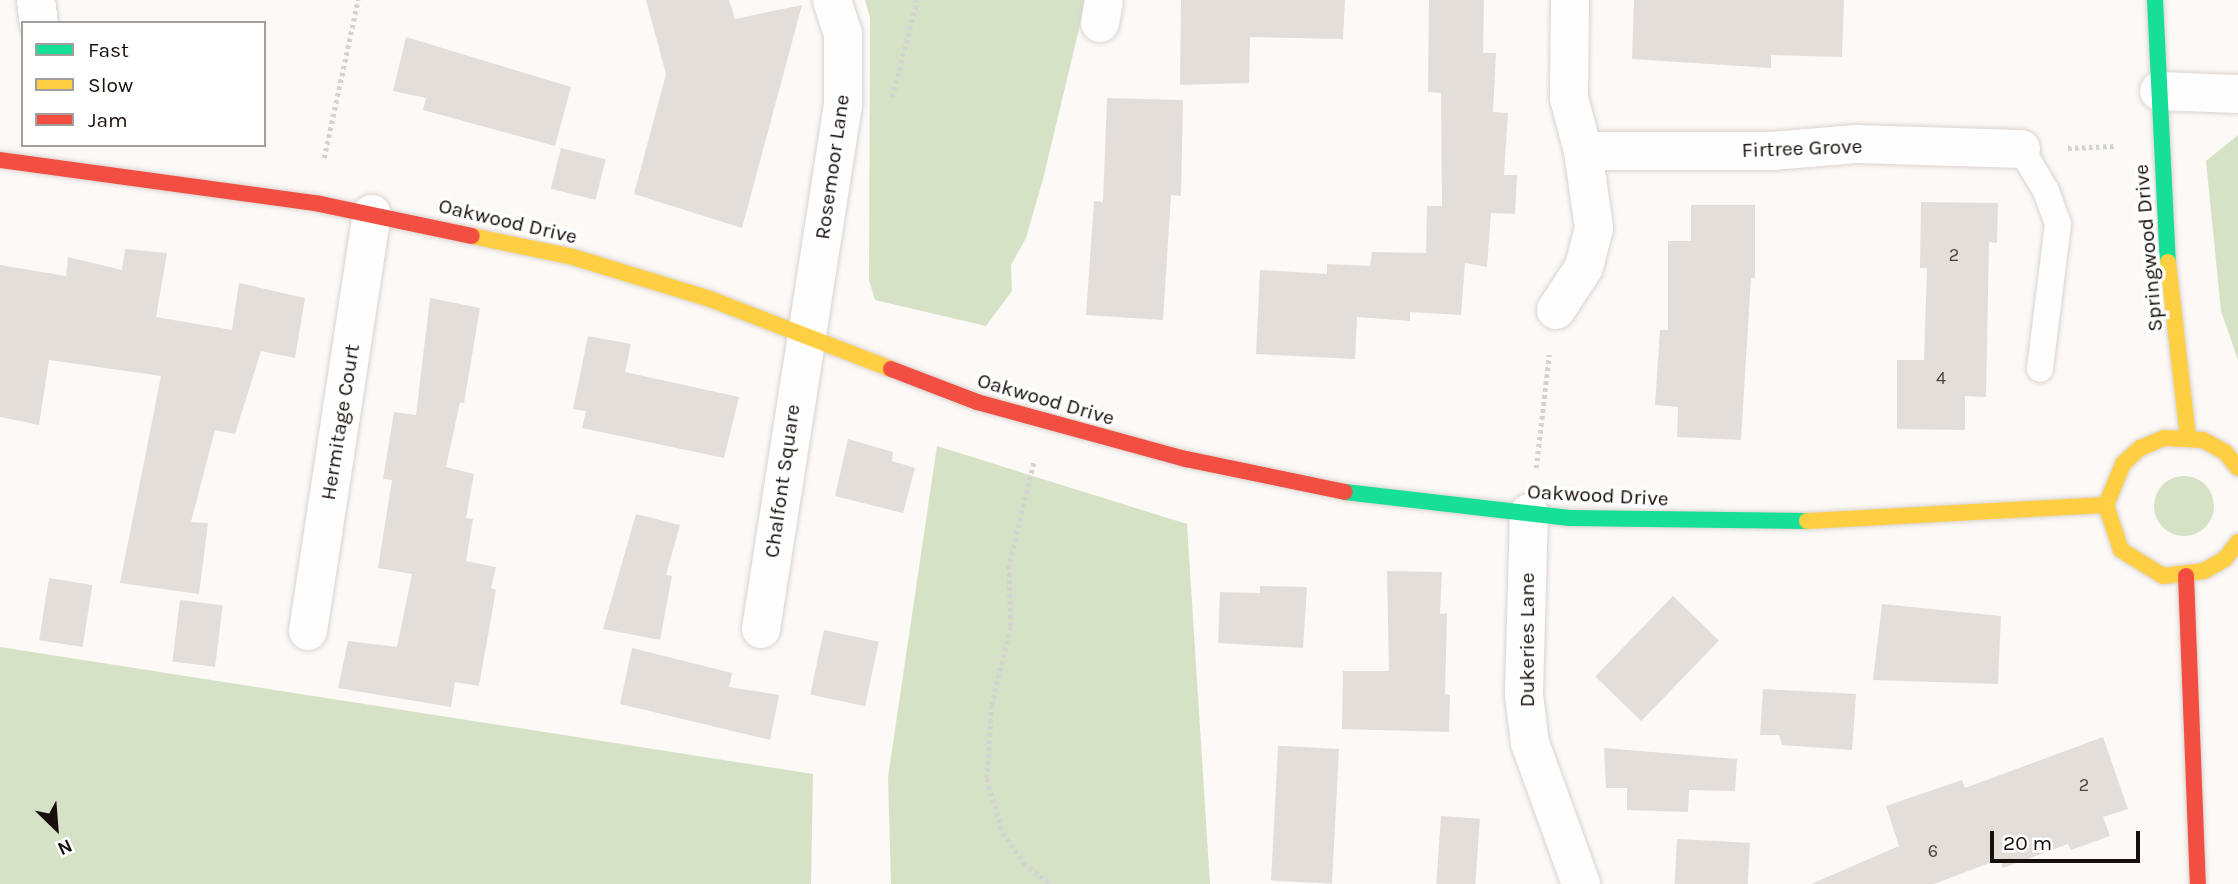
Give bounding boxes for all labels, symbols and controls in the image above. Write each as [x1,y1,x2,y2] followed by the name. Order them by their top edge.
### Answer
[21,21,266,147] legend
[88,38,129,62] text: Fast
[88,73,133,97] text: Slow
[809,93,855,241] street label: Rosemoor Lane
[88,108,128,132] text: Jam
[1741,133,1863,163] street label: Firtree Grove
[2128,163,2168,333] street label: Springwood Drive
[436,193,580,249] street label: Oakwood Drive
[1949,244,1959,266] house number: 2
[315,342,365,502] street label: Hermitage Court
[974,367,1118,431] street label: Oakwood Drive
[1936,367,1946,389] house number: 4
[759,403,805,559] street label: Chalfont Square
[1527,479,1669,511] street label: Oakwood Drive
[1514,573,1540,707] street label: Dukeries Lane
[2079,774,2089,796] house number: 2
[21,793,91,863] north arrow
[1993,818,2144,862] scale bar
[2003,831,2052,855] text: 20 m
[54,834,76,860] text: N
[1928,840,1938,862] house number: 6

